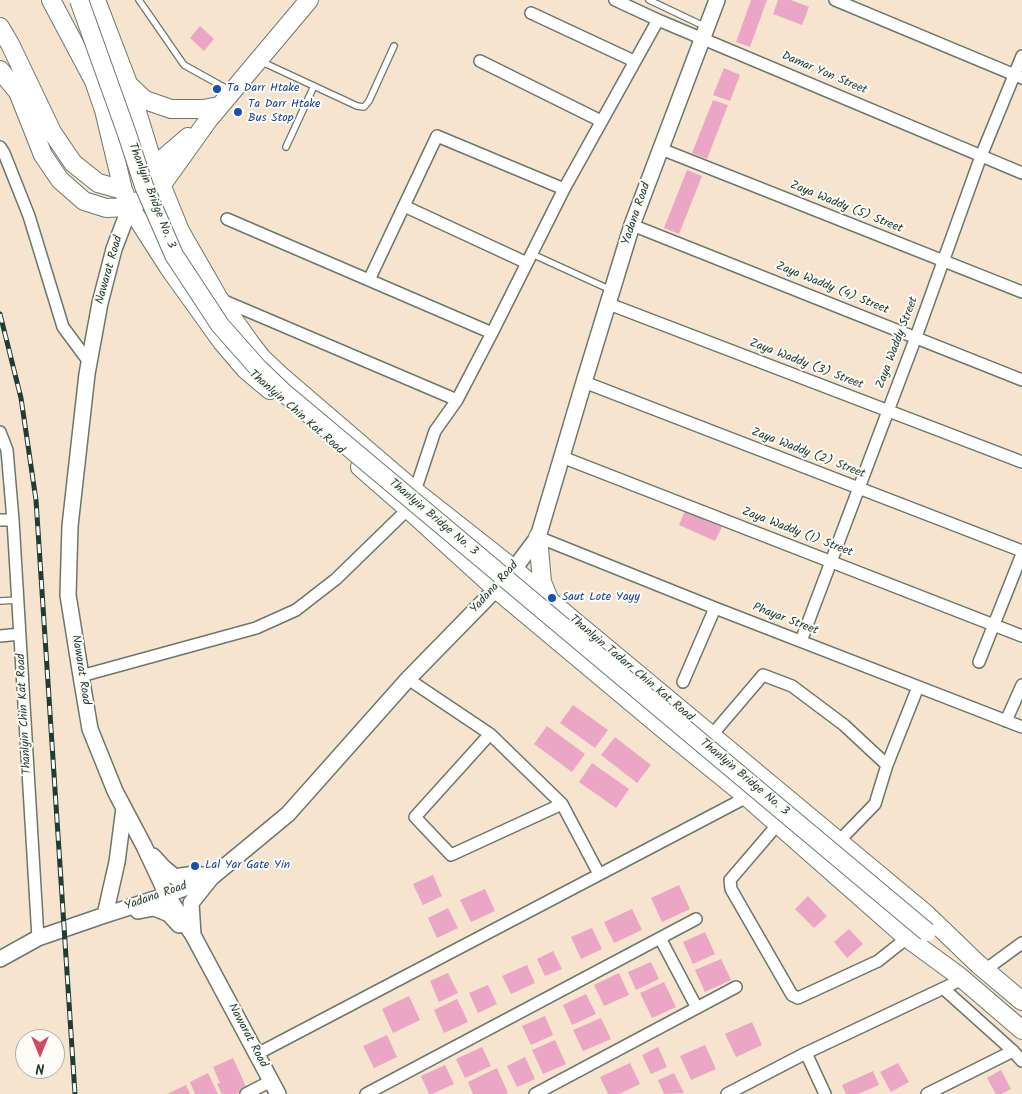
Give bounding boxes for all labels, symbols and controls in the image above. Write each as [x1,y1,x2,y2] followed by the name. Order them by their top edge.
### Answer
[779,50,869,98] street label: Damar Yon Street
[227,82,299,96] place label: Ta Darr Htake
[211,83,223,95] marker: Ta Darr Htake
[248,98,320,126] place label: Ta Darr Htake Bus Stop
[232,106,244,118] marker: Ta Darr Htake Bus Stop
[124,141,178,251] street label: Thanlyin Bridge No. 3
[788,179,904,237] street label: Zaya Waddy (5) Street
[620,181,654,247] street label: Yadana Road
[93,234,127,306] street label: Nawarat Road
[774,260,890,318] street label: Zaya Waddy (4) Street
[874,295,922,391] street label: Zaya Waddy Street
[747,337,865,393] street label: Zaya Waddy (3) Street
[245,368,347,458] street label: Thanlyin Chin Kat Road
[749,426,867,482] street label: Zaya Waddy (2) Street
[385,477,481,559] street label: Thanlyin Bridge No. 3
[740,505,854,561] street label: Zaya Waddy (1) Street
[468,559,522,617] street label: Yadana Road
[562,591,640,605] place label: Saut Lote Yayy
[546,592,558,604] marker: Saut Lote Yayy
[750,601,820,639] street label: Phayar Street
[566,613,696,725] street label: Thanlyin Tadarr Chin Kat Road
[67,634,93,706] street label: Nawarat Road
[15,653,35,775] street label: Thanlyin Chin Kat Road
[696,737,792,819] street label: Thanlyin Bridge No. 3
[205,859,290,873] place label: Lal Yar Gate Yin
[189,860,201,872] marker: Lal Yar Gate Yin
[123,880,189,914] street label: Yadana Road
[224,1001,270,1071] street label: Nawarat Road
[15,1029,65,1079] north arrow
[36,1057,44,1079] text: N

